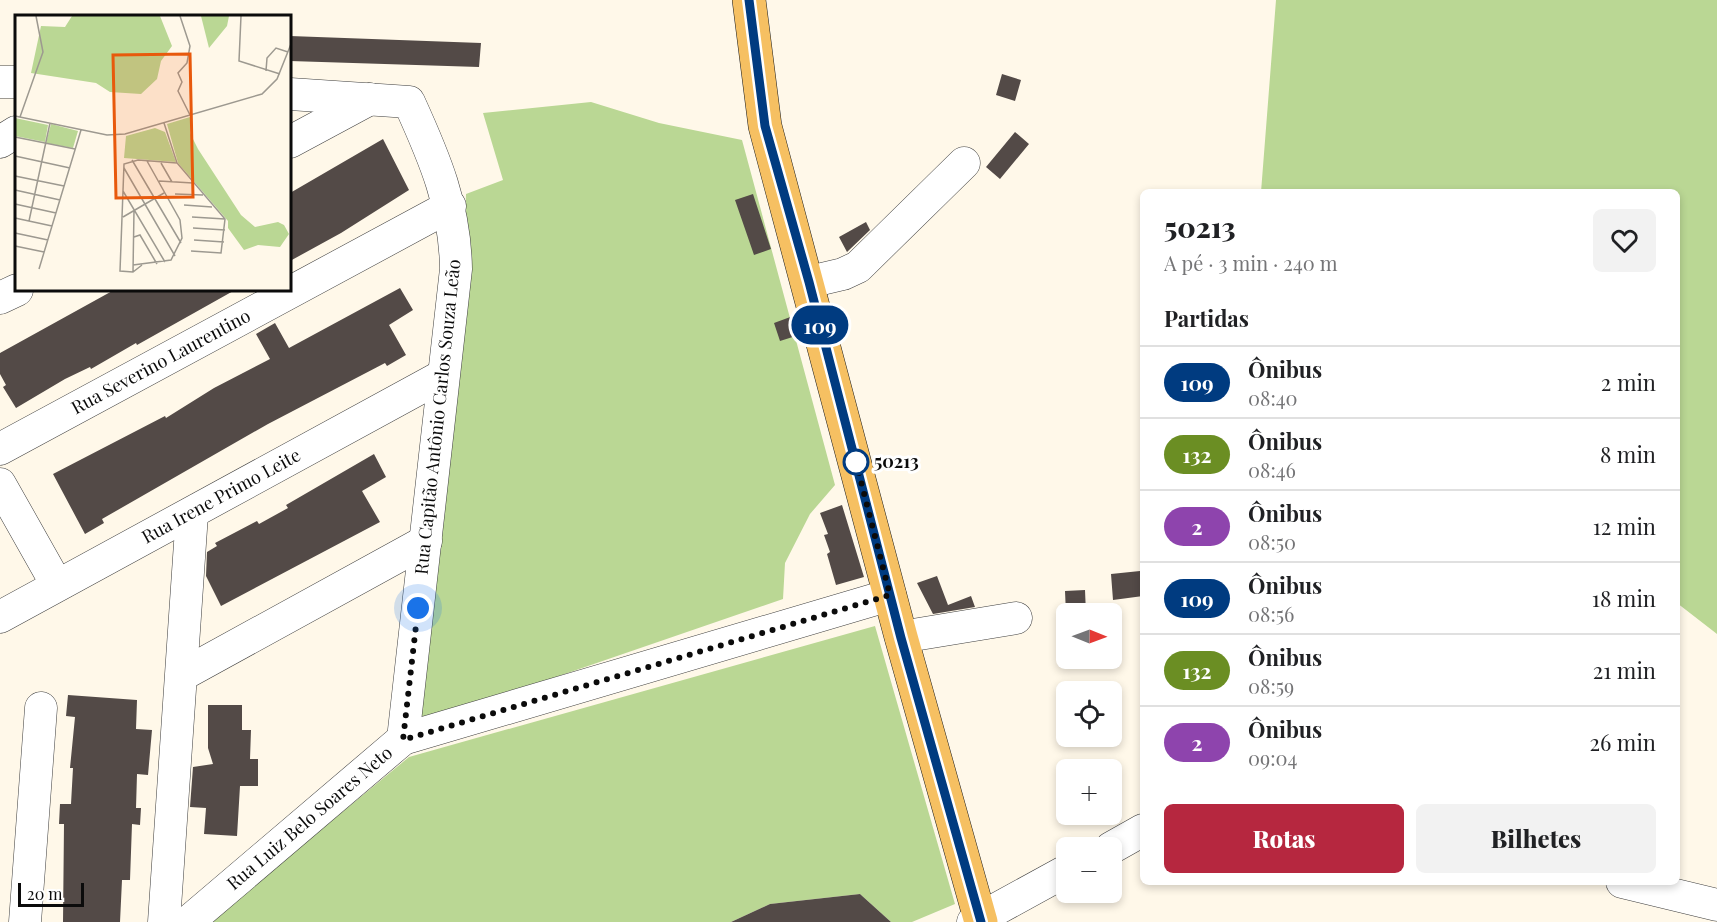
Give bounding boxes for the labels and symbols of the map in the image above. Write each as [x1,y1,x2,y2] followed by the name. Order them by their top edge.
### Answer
[15,15,291,291] inset map
[409,258,466,576] street label: Rua Capitão Antônio Carlos Souza Leão
[67,303,254,419] street label: Rua Severino Laurentino
[786,306,854,344] line badge: 109
[137,443,304,548] street label: Rua Irene Primo Leite
[843,449,869,475] marker: 50213
[874,449,919,473] place label: 50213
[403,593,433,623] your location
[1056,603,1122,669] north arrow
[221,740,397,895] street label: Rua Luiz Belo Soares Neto
[18,880,84,908] scale bar

